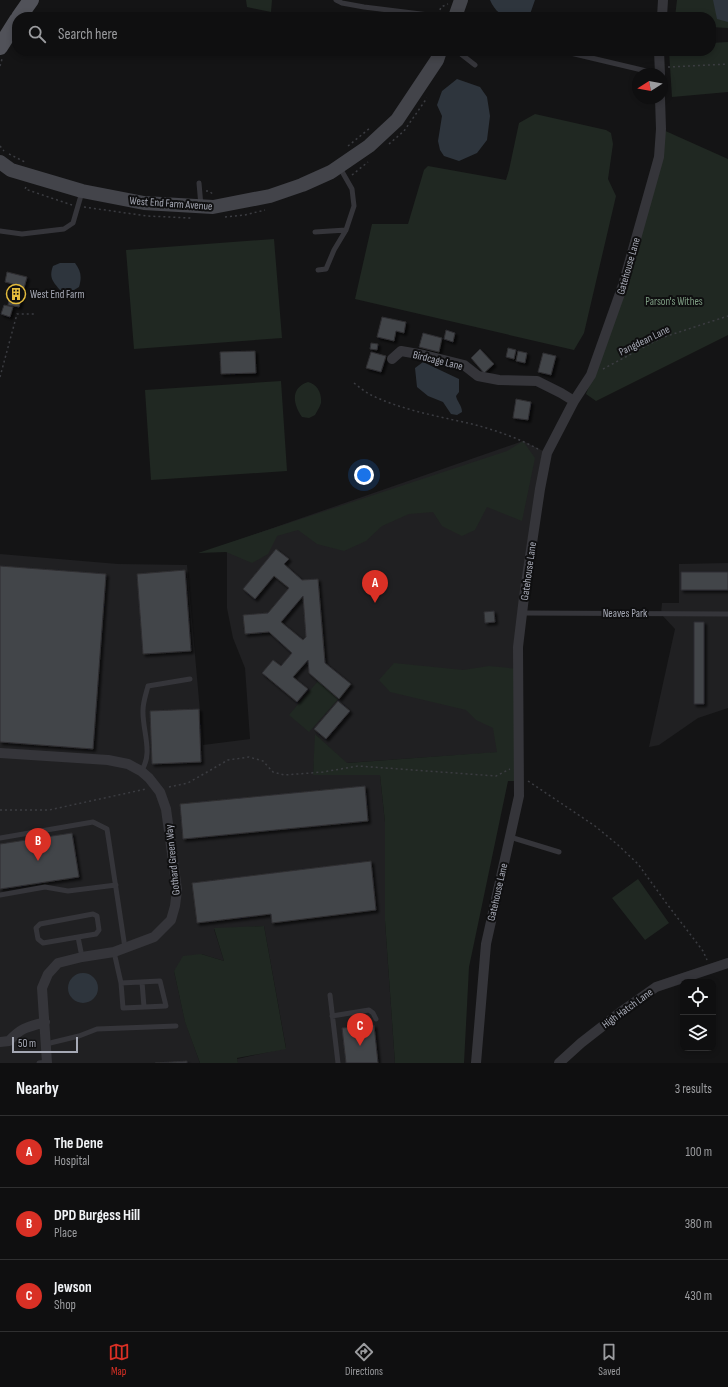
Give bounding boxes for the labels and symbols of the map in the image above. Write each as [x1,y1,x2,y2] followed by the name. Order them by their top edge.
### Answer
[632,68,668,104] north arrow
[129,194,213,213] street label: West End Farm Avenue
[614,236,643,296] street label: Gatehouse Lane
[5,283,27,305] building icon: West End Farm
[30,288,84,301] place label: West End Farm
[645,295,703,308] park label: Parson's Withes
[617,323,672,358] street label: Pangdean Lane
[412,348,464,373] street label: Birdcage Lane
[354,465,374,485] your location
[518,541,539,601] street label: Gatehouse Lane
[362,570,388,603] pin: A
[603,607,648,620] street label: Neaves Park
[162,823,183,896] street label: Gothard Green Way
[25,828,51,861] pin: B
[485,862,510,922] street label: Gatehouse Lane
[599,986,655,1031] street label: High Hatch Lane
[347,1013,373,1046] pin: C
[12,1035,78,1054] scale bar

